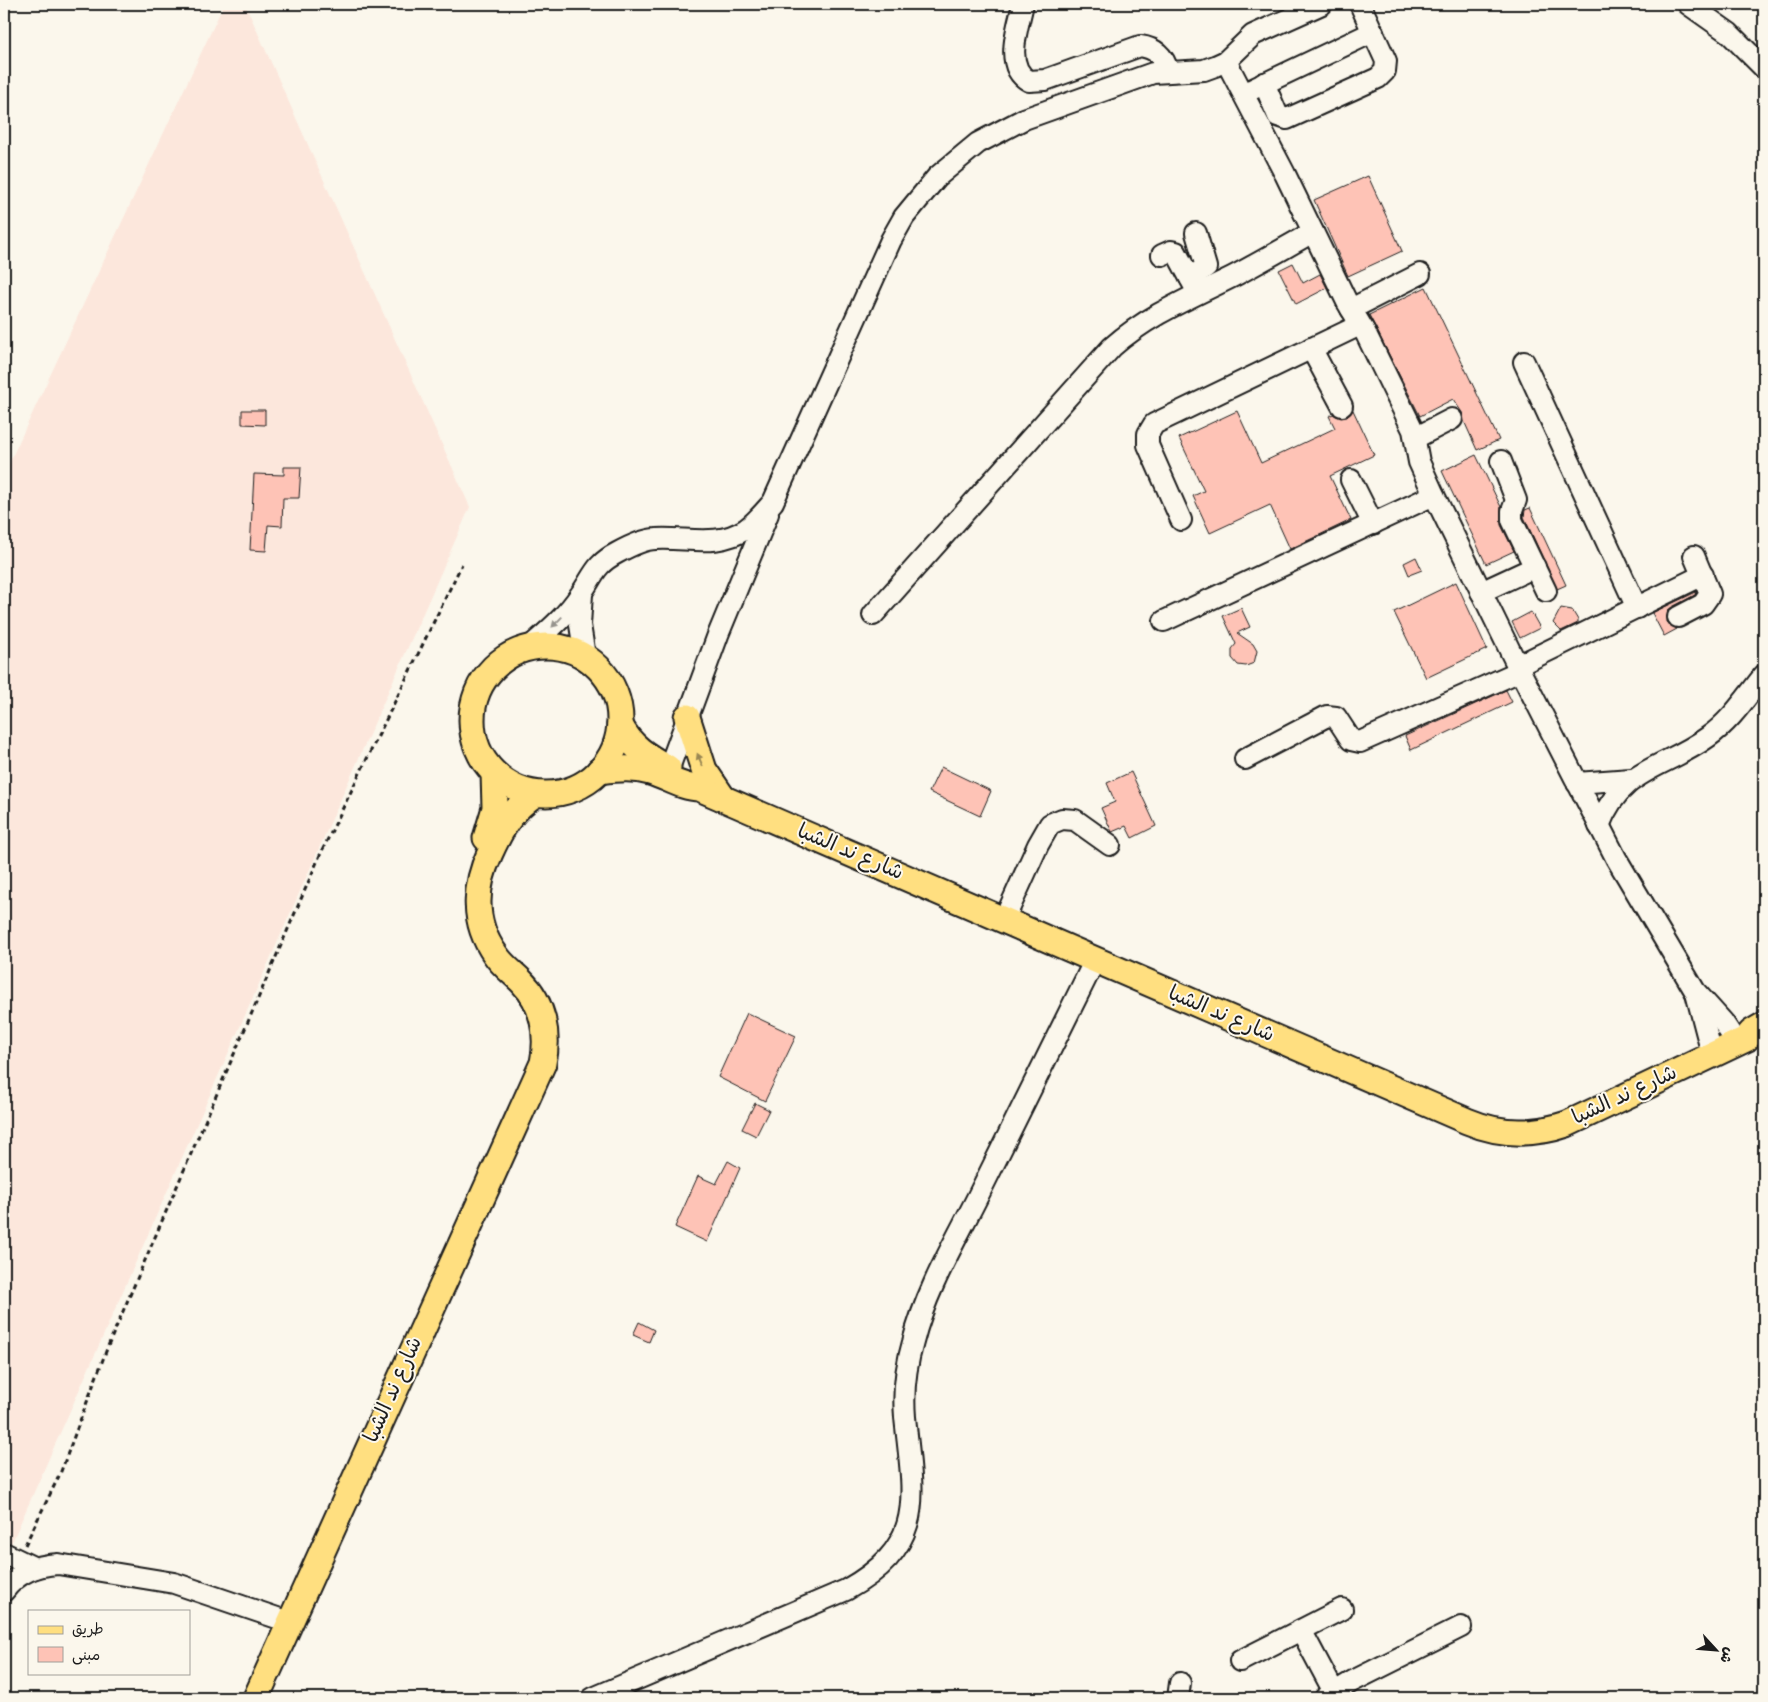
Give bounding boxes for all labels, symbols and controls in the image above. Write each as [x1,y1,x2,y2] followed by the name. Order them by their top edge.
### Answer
[551,616,563,628] one-way arrow
[696,752,704,767] one-way arrow
[792,817,908,889] street label: شارع ند الشبا
[1163,979,1279,1051] street label: شارع ند الشبا
[1567,1059,1683,1133] street label: شارع ند الشبا
[357,1332,431,1448] street label: شارع ند الشبا
[28,1610,190,1674] legend
[72,1619,104,1641] text: طريق
[1690,1624,1740,1674] north arrow
[1714,1644,1739,1667] text: ش
[72,1645,100,1667] text: مبنى

